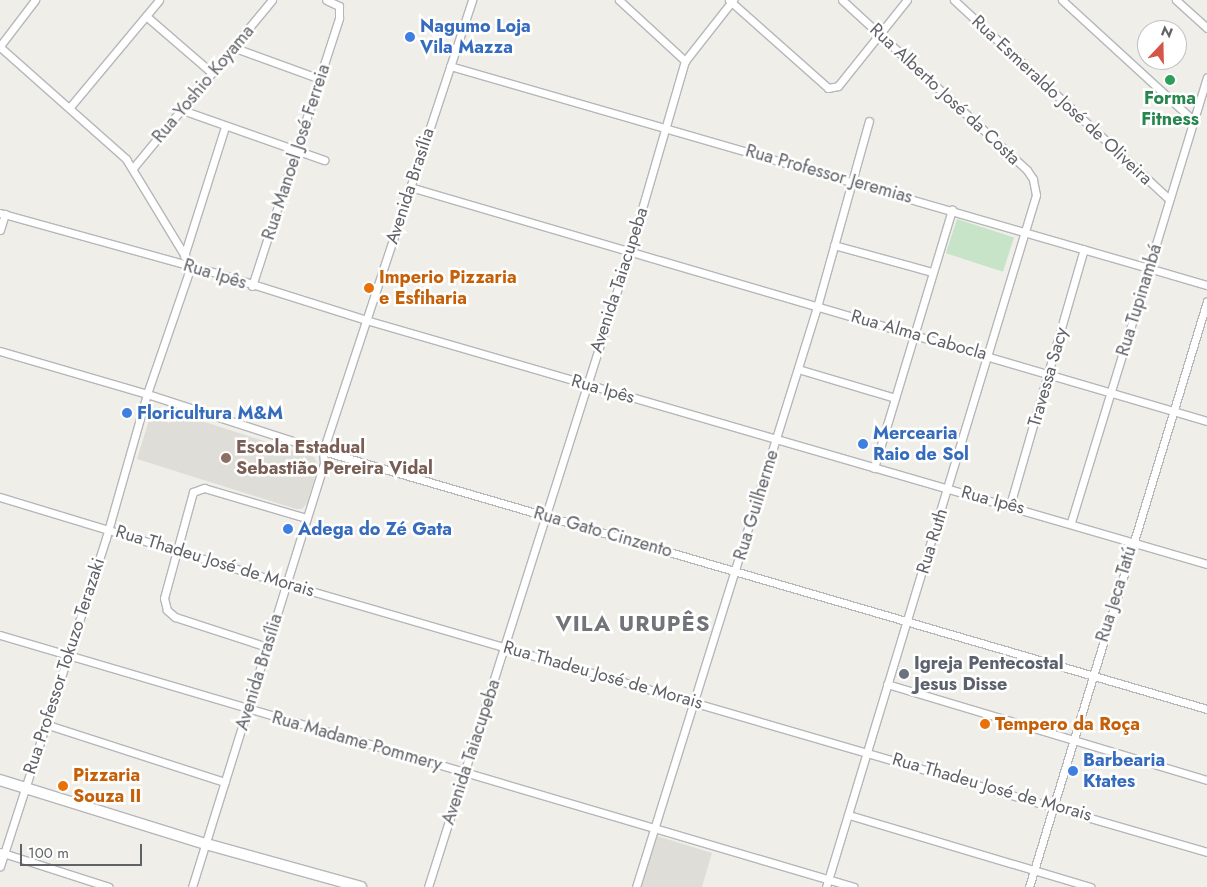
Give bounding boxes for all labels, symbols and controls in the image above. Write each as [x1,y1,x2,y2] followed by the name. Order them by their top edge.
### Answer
[967,11,1157,189] street label: Rua Esmeraldo José de Oliveira
[420,16,531,58] place label: Nagumo Loja Vila Mazza
[865,19,1025,169] street label: Rua Alberto José da Costa
[1137,20,1187,70] north arrow
[148,21,258,147] street label: Rua Yoshio Koyama
[1158,21,1176,43] text: N
[404,31,416,43] marker: Nagumo Loja Vila Mazza
[257,61,335,243] street label: Rua Manoel José Ferreia
[1164,74,1176,86] marker: Forma Fitness
[1141,88,1199,130] place label: Forma Fitness
[381,125,439,247] street label: Avenida Brasília
[743,140,915,208] street label: Rua Professor Jeremias
[585,205,653,355] street label: Avenida Taiacupeba
[1112,241,1166,359] street label: Rua Tupinambá
[181,254,249,294] street label: Rua Ipês
[379,267,517,310] place label: Imperio Pizzaria e Esfiharia
[363,282,375,294] marker: Imperio Pizzaria e Esfiharia
[849,305,989,365] street label: Rua Alma Cabocla
[1024,325,1072,429] street label: Travessa Sacy
[569,370,637,408] street label: Rua Ipês
[137,402,283,424] place label: Floricultura M&M
[121,407,133,419] marker: Floricultura M&M
[873,423,969,466] place label: Mercearia Raio de Sol
[236,437,433,479] place label: Escola Estadual Sebastião Pereira Vidal
[857,438,869,450] marker: Mercearia Raio de Sol
[729,447,783,563] street label: Rua Guilherme
[220,452,232,464] marker: Escola Estadual Sebastião Pereira Vidal
[959,481,1027,519] street label: Rua Ipês
[531,502,675,562] street label: Rua Gato Cinzento
[912,506,952,576] street label: Rua Ruth
[298,518,452,540] place label: Adega do Zé Gata
[113,520,317,602] street label: Rua Thadeu José de Morais
[282,523,294,535] marker: Adega do Zé Gata
[1091,544,1141,644] street label: Rua Jeca Tatú
[19,555,109,777] street label: Rua Professor Tokuzo Terazaki
[231,611,287,733] street label: Avenida Brasília
[554,611,712,637] district label: VILA URUPÊS
[501,636,705,714] street label: Rua Thadeu José de Morais
[914,653,1064,696] place label: Igreja Pentecostal Jesus Disse
[898,668,910,680] marker: Igreja Pentecostal Jesus Disse
[437,677,505,827] street label: Avenida Taiacupeba
[270,706,444,776] street label: Rua Madame Pommery
[995,713,1140,735] place label: Tempero da Roça
[979,718,991,730] marker: Tempero da Roça
[890,748,1094,826] street label: Rua Thadeu José de Morais
[1083,750,1165,792] place label: Barbearia Ktates
[73,765,141,808] place label: Pizzaria Souza II
[1067,765,1079,777] marker: Barbearia Ktates
[57,780,69,792] marker: Pizzaria Souza II
[22,834,145,866] scale bar
[28,842,69,864] text: 100 m

